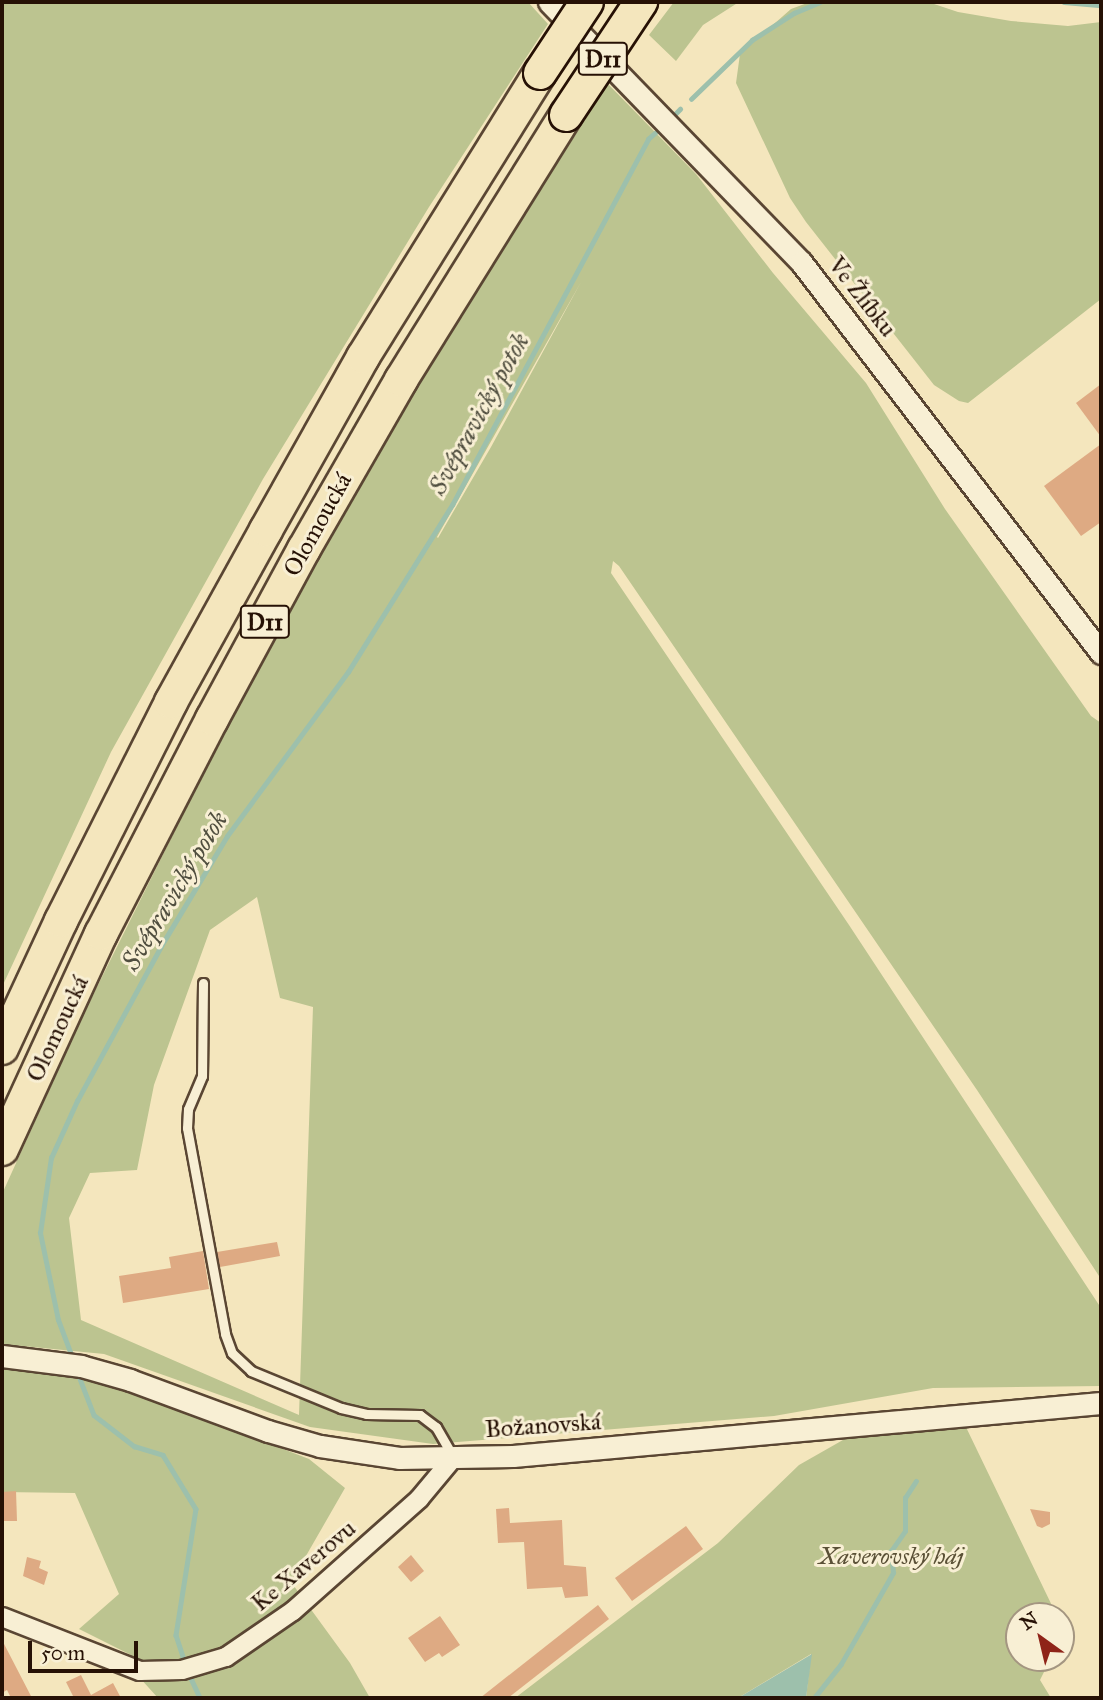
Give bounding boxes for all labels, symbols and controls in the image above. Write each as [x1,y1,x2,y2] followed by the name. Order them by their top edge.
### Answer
[577,40,629,78] road number: D11
[822,251,902,343] street label: Ve Žlíbku
[422,328,536,500] water label: Svépravický potok
[278,468,358,582] street label: Olomoucká
[239,602,291,642] road number: D11
[115,806,235,976] water label: Svépravický potok
[21,972,95,1086] street label: Olomoucká
[484,1408,602,1444] street label: Božanovská
[246,1514,362,1618] street label: Ke Xaverovu
[819,1543,963,1571] park label: Xaverovský háj
[1005,1602,1075,1672] north arrow
[1016,1607,1042,1635] text: N
[32,1626,142,1670] scale bar
[41,1640,85,1666] text: 50 m

